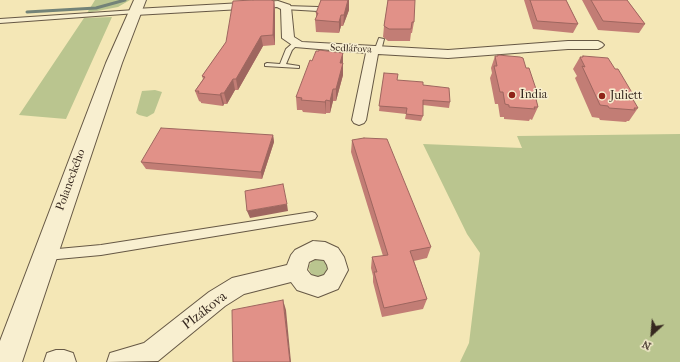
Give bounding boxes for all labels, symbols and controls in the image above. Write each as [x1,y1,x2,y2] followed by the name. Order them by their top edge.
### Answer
[330,42,372,56] street label: Sedlářova
[520,88,547,102] place label: India
[610,89,642,103] place label: Juliett
[507,90,517,100] marker: India
[597,91,607,101] marker: Juliett
[53,147,89,213] street label: Polaneckého
[179,288,231,334] street label: Plzákova
[632,314,672,354] north arrow
[640,338,653,353] text: N

